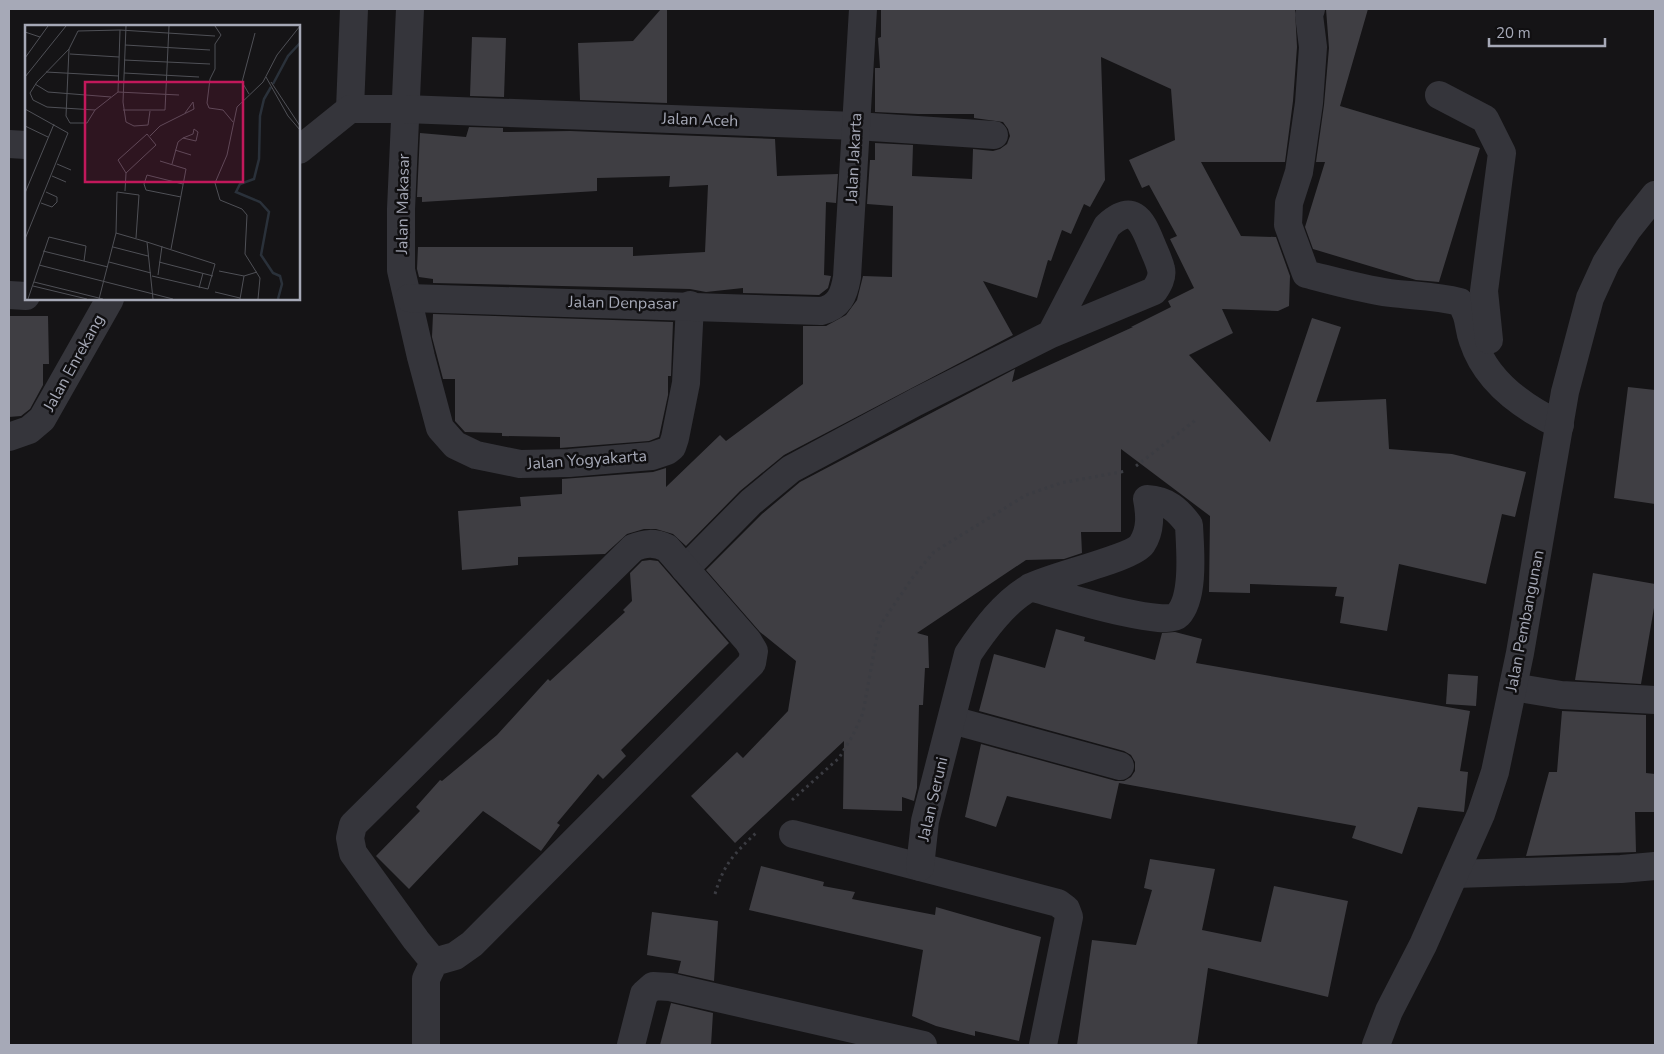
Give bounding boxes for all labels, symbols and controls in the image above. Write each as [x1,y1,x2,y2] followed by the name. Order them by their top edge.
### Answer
[1489,15,1605,47] scale bar
[1496,23,1531,43] text: 20 m
[25,25,300,300] inset map
[660,108,739,132] street label: Jalan Aceh
[841,112,867,205] street label: Jalan Jakarta
[391,153,415,255] street label: Jalan Makasar
[567,291,678,315] street label: Jalan Denpasar
[38,311,110,416] street label: Jalan Enrekang
[525,445,648,475] street label: Jalan Yogyakarta
[1500,548,1550,695] street label: Jalan Pembangunan
[912,755,953,844] street label: Jalan Seruni

